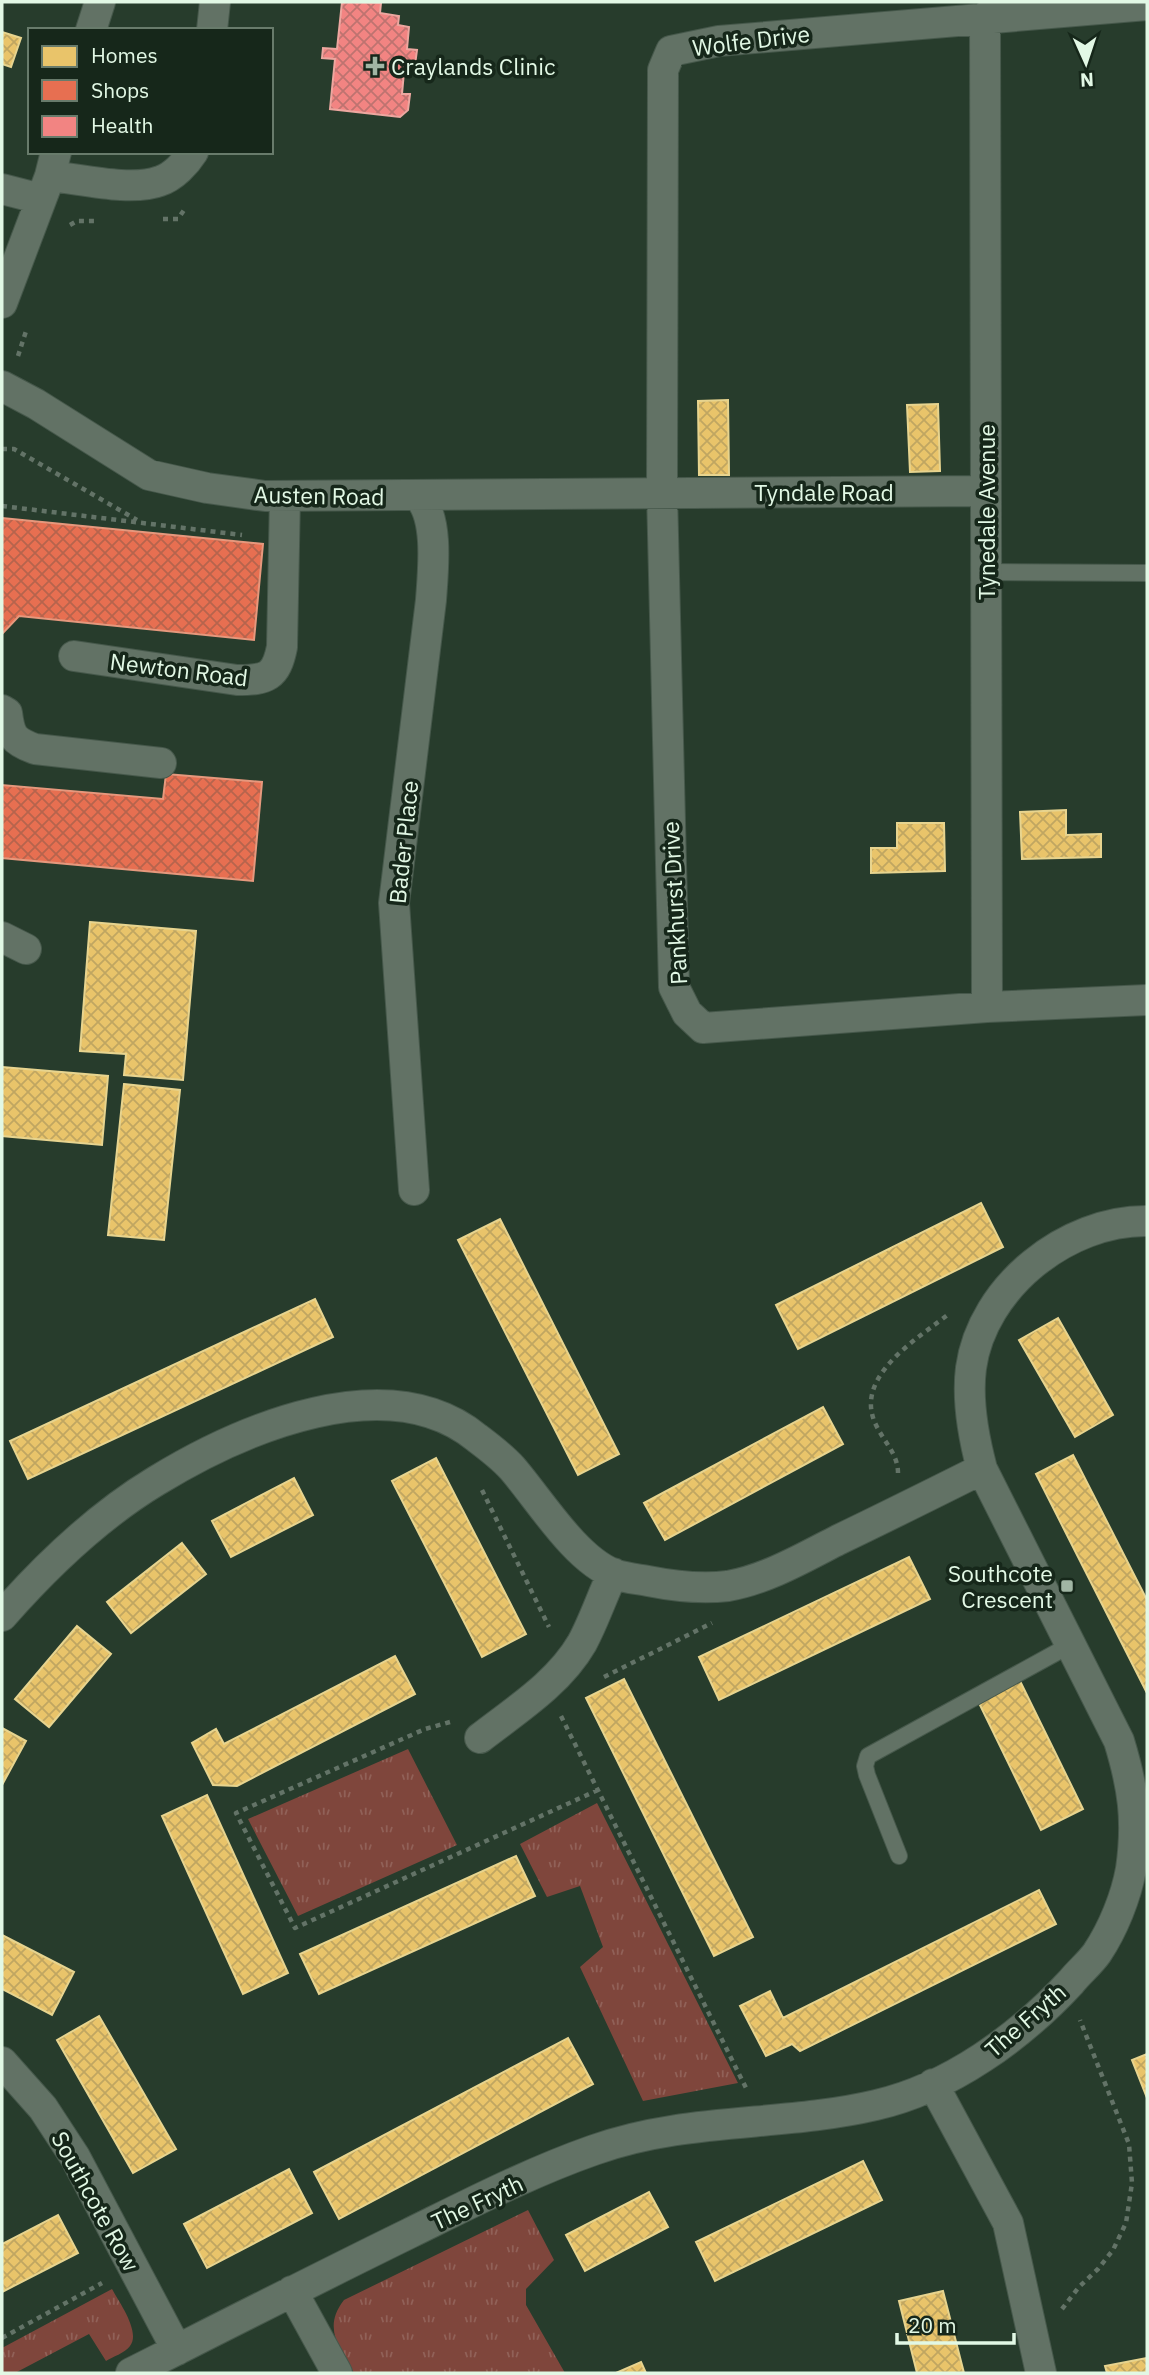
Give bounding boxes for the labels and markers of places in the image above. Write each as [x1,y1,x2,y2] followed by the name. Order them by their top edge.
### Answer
[391,51,556,81] place label: Craylands Clinic
[365,56,385,76] marker: Craylands Clinic
[948,1558,1053,1614] place label: Southcote Crescent
[1059,1578,1075,1594] marker: Southcote Crescent

